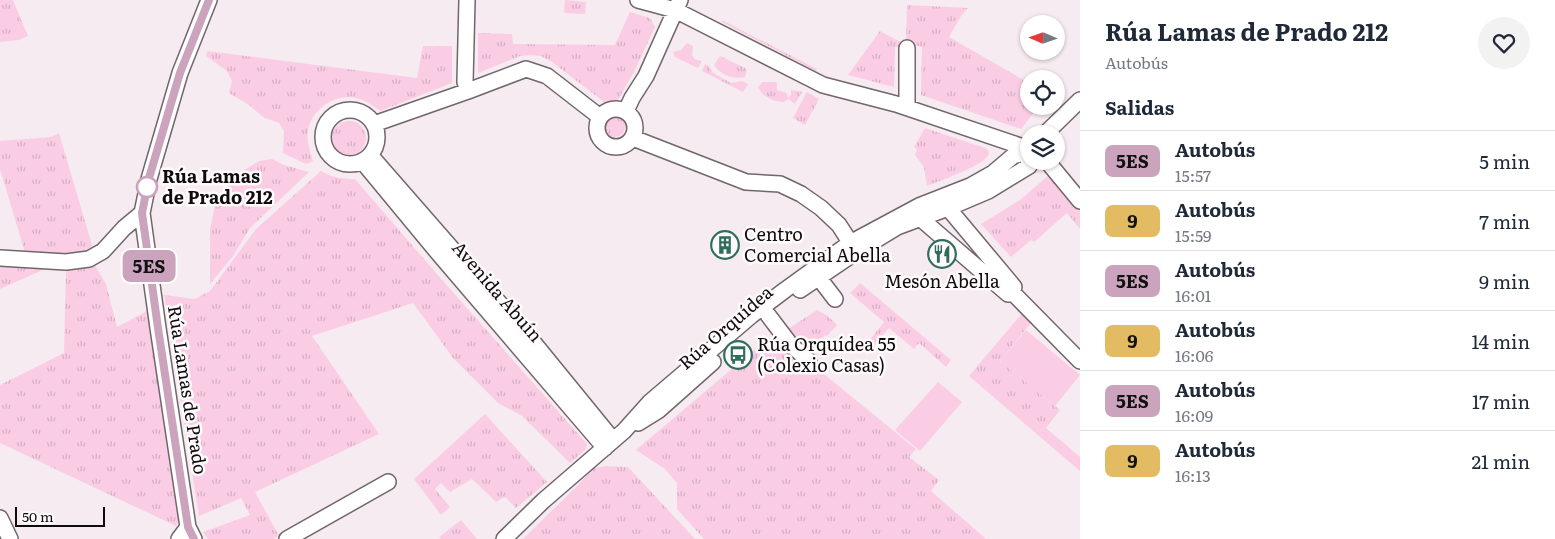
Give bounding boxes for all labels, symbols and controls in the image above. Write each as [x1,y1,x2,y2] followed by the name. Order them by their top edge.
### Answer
[1105,13,1388,48] text: Rúa Lamas de Prado 212
[1020,15,1065,60] north arrow
[1020,15,1065,170] map controls
[1478,17,1530,69] button: heart
[1105,50,1168,74] text: Autobús
[1020,70,1065,115] button: locate
[1105,93,1174,121] text: Salidas
[1020,125,1065,170] button: layers
[1175,135,1255,163] text: Autobús
[1116,147,1149,174] text: 5ES
[1479,147,1530,175] text: 5 min
[162,162,273,210] place label: Rúa Lamas de Prado 212
[1175,163,1211,187] text: 15:57
[136,176,158,198] marker: Rúa Lamas de Prado 212
[1175,195,1255,223] text: Autobús
[1127,207,1138,234] text: 9
[1479,207,1530,235] text: 7 min
[744,220,891,268] place label: Centro Comercial Abella
[1175,223,1211,247] text: 15:59
[710,230,740,260] building icon: Centro Comercial Abella
[447,235,550,348] street label: Avenida Abuín
[927,239,957,269] restaurant icon: Mesón Abella
[120,250,178,282] line badge: 5ES
[133,252,165,279] text: 5ES
[1175,255,1255,283] text: Autobús
[884,267,1000,294] place label: Mesón Abella
[1116,267,1149,294] text: 5ES
[1479,267,1530,295] text: 9 min
[672,278,778,375] street label: Rúa Orquídea
[1175,283,1211,307] text: 16:01
[162,303,215,476] street label: Rúa Lamas de Prado
[1175,315,1255,343] text: Autobús
[1127,327,1138,354] text: 9
[1471,327,1530,355] text: 14 min
[757,330,896,378] place label: Rúa Orquídea 55 (Colexio Casas)
[723,340,753,370] bus stop icon: Rúa Orquídea 55 (Colexio Casas)
[1175,343,1213,367] text: 16:06
[1175,375,1255,403] text: Autobús
[1116,387,1149,414] text: 5ES
[1472,387,1530,415] text: 17 min
[1175,403,1213,427] text: 16:09
[1175,435,1255,463] text: Autobús
[1127,447,1138,474] text: 9
[1471,447,1530,475] text: 21 min
[1175,463,1211,487] text: 16:13
[15,504,105,527] scale bar
[22,506,54,526] text: 50 m

